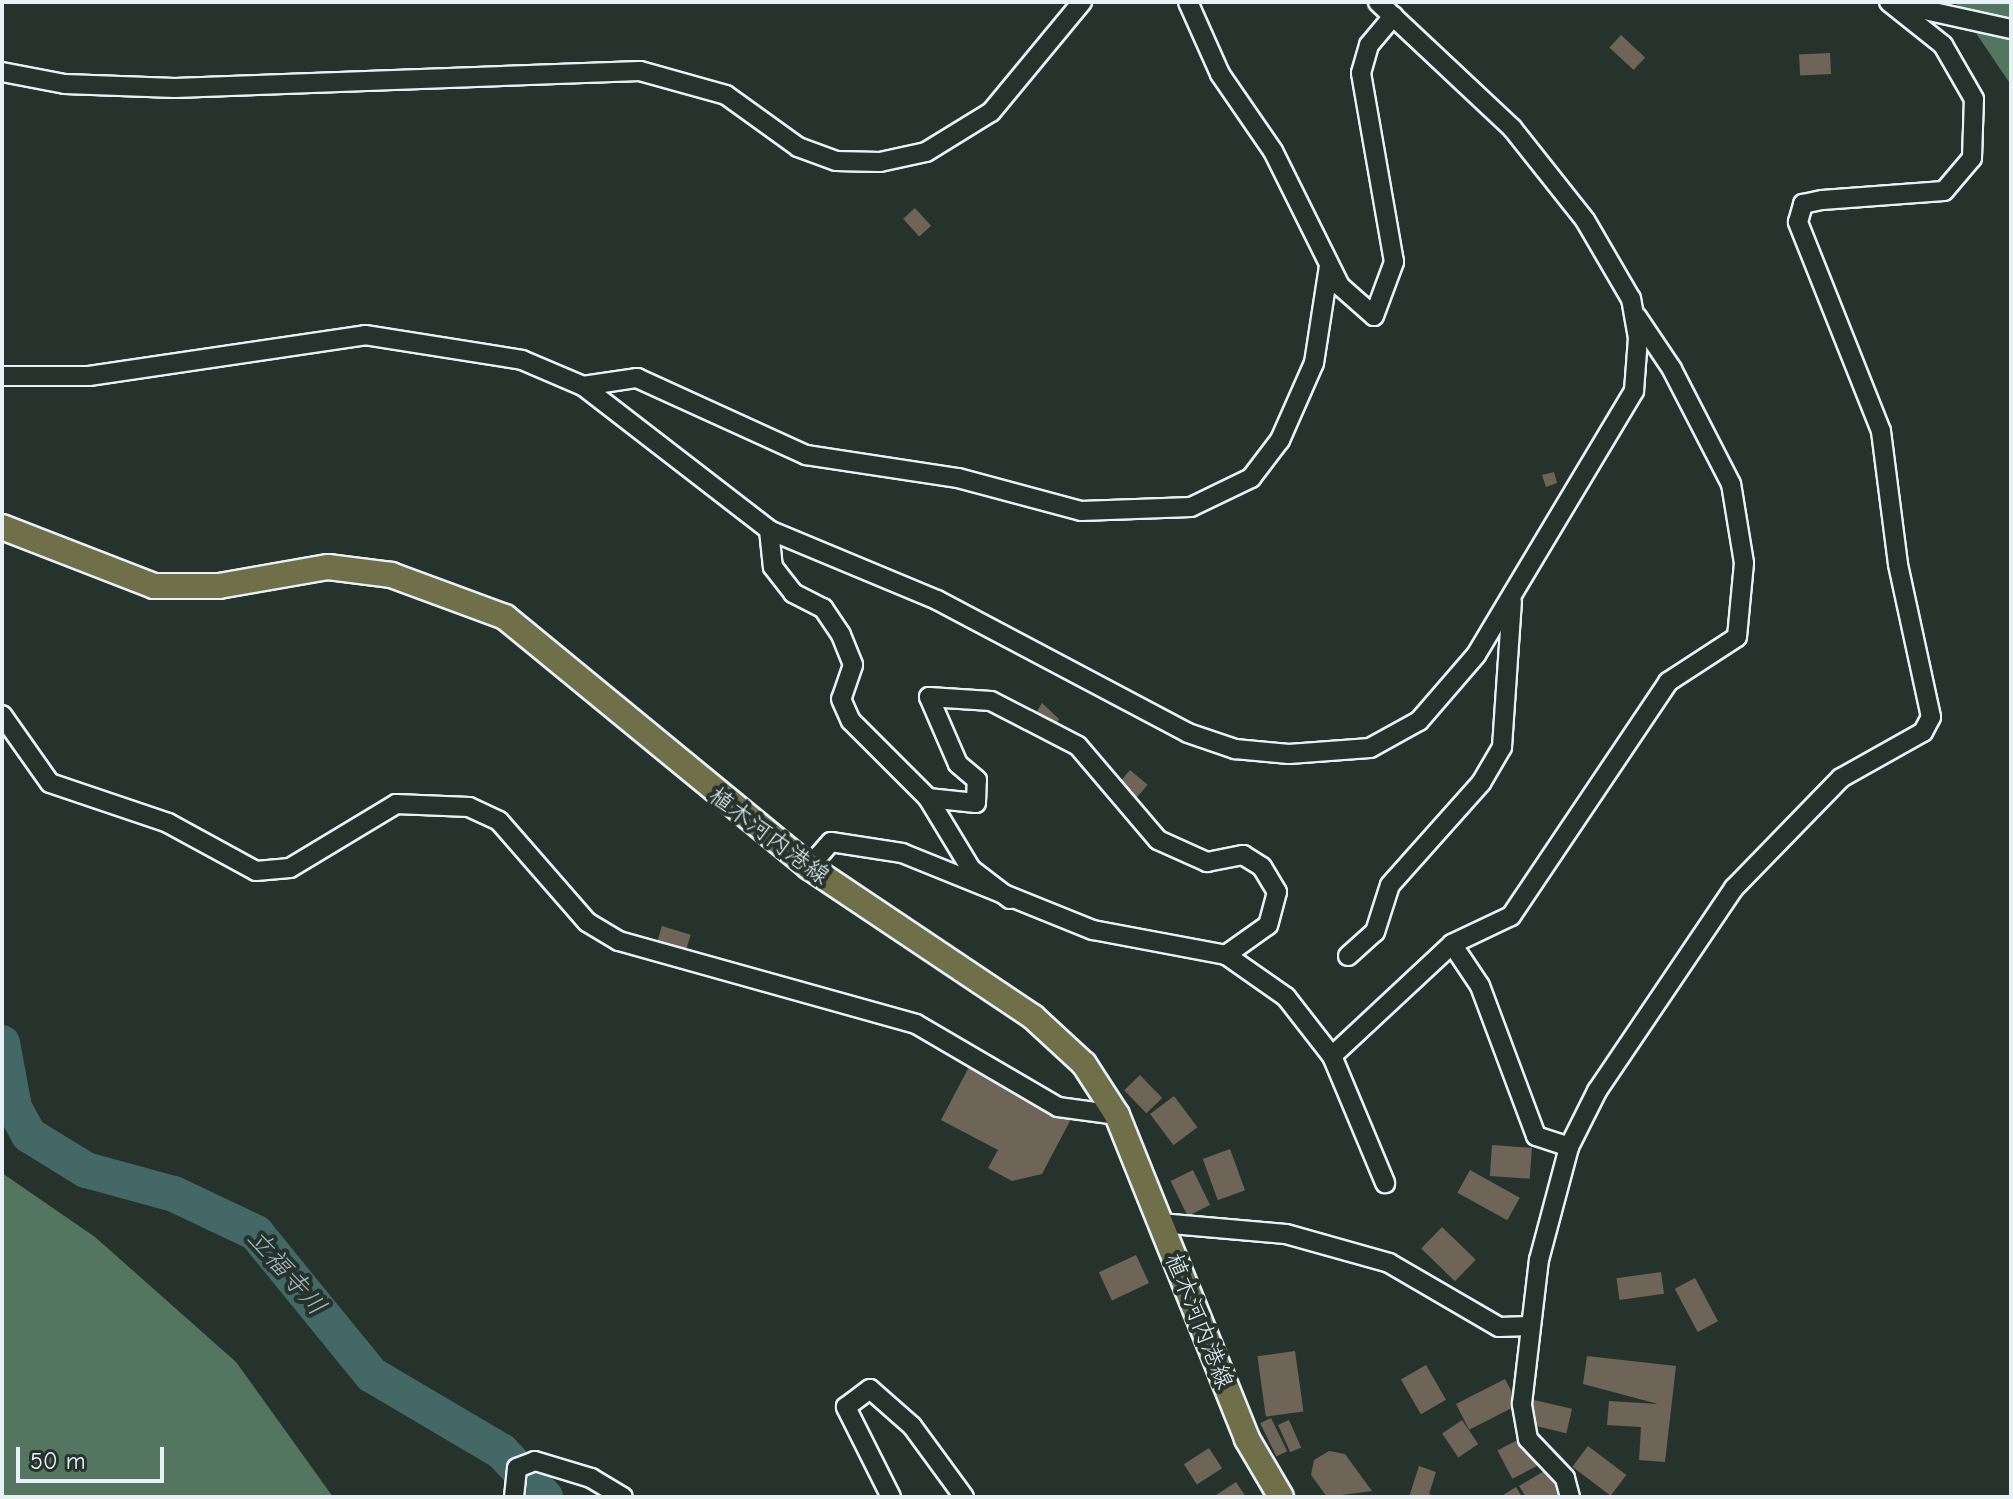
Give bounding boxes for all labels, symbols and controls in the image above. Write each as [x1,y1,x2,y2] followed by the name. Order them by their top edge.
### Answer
[703,781,835,891] street label: 植木河内港線
[240,1224,332,1322] water label: 立福寺川
[1159,1249,1239,1393] street label: 植木河内港線
[20,1431,168,1481] scale bar
[30,1447,86,1475] text: 50 m

